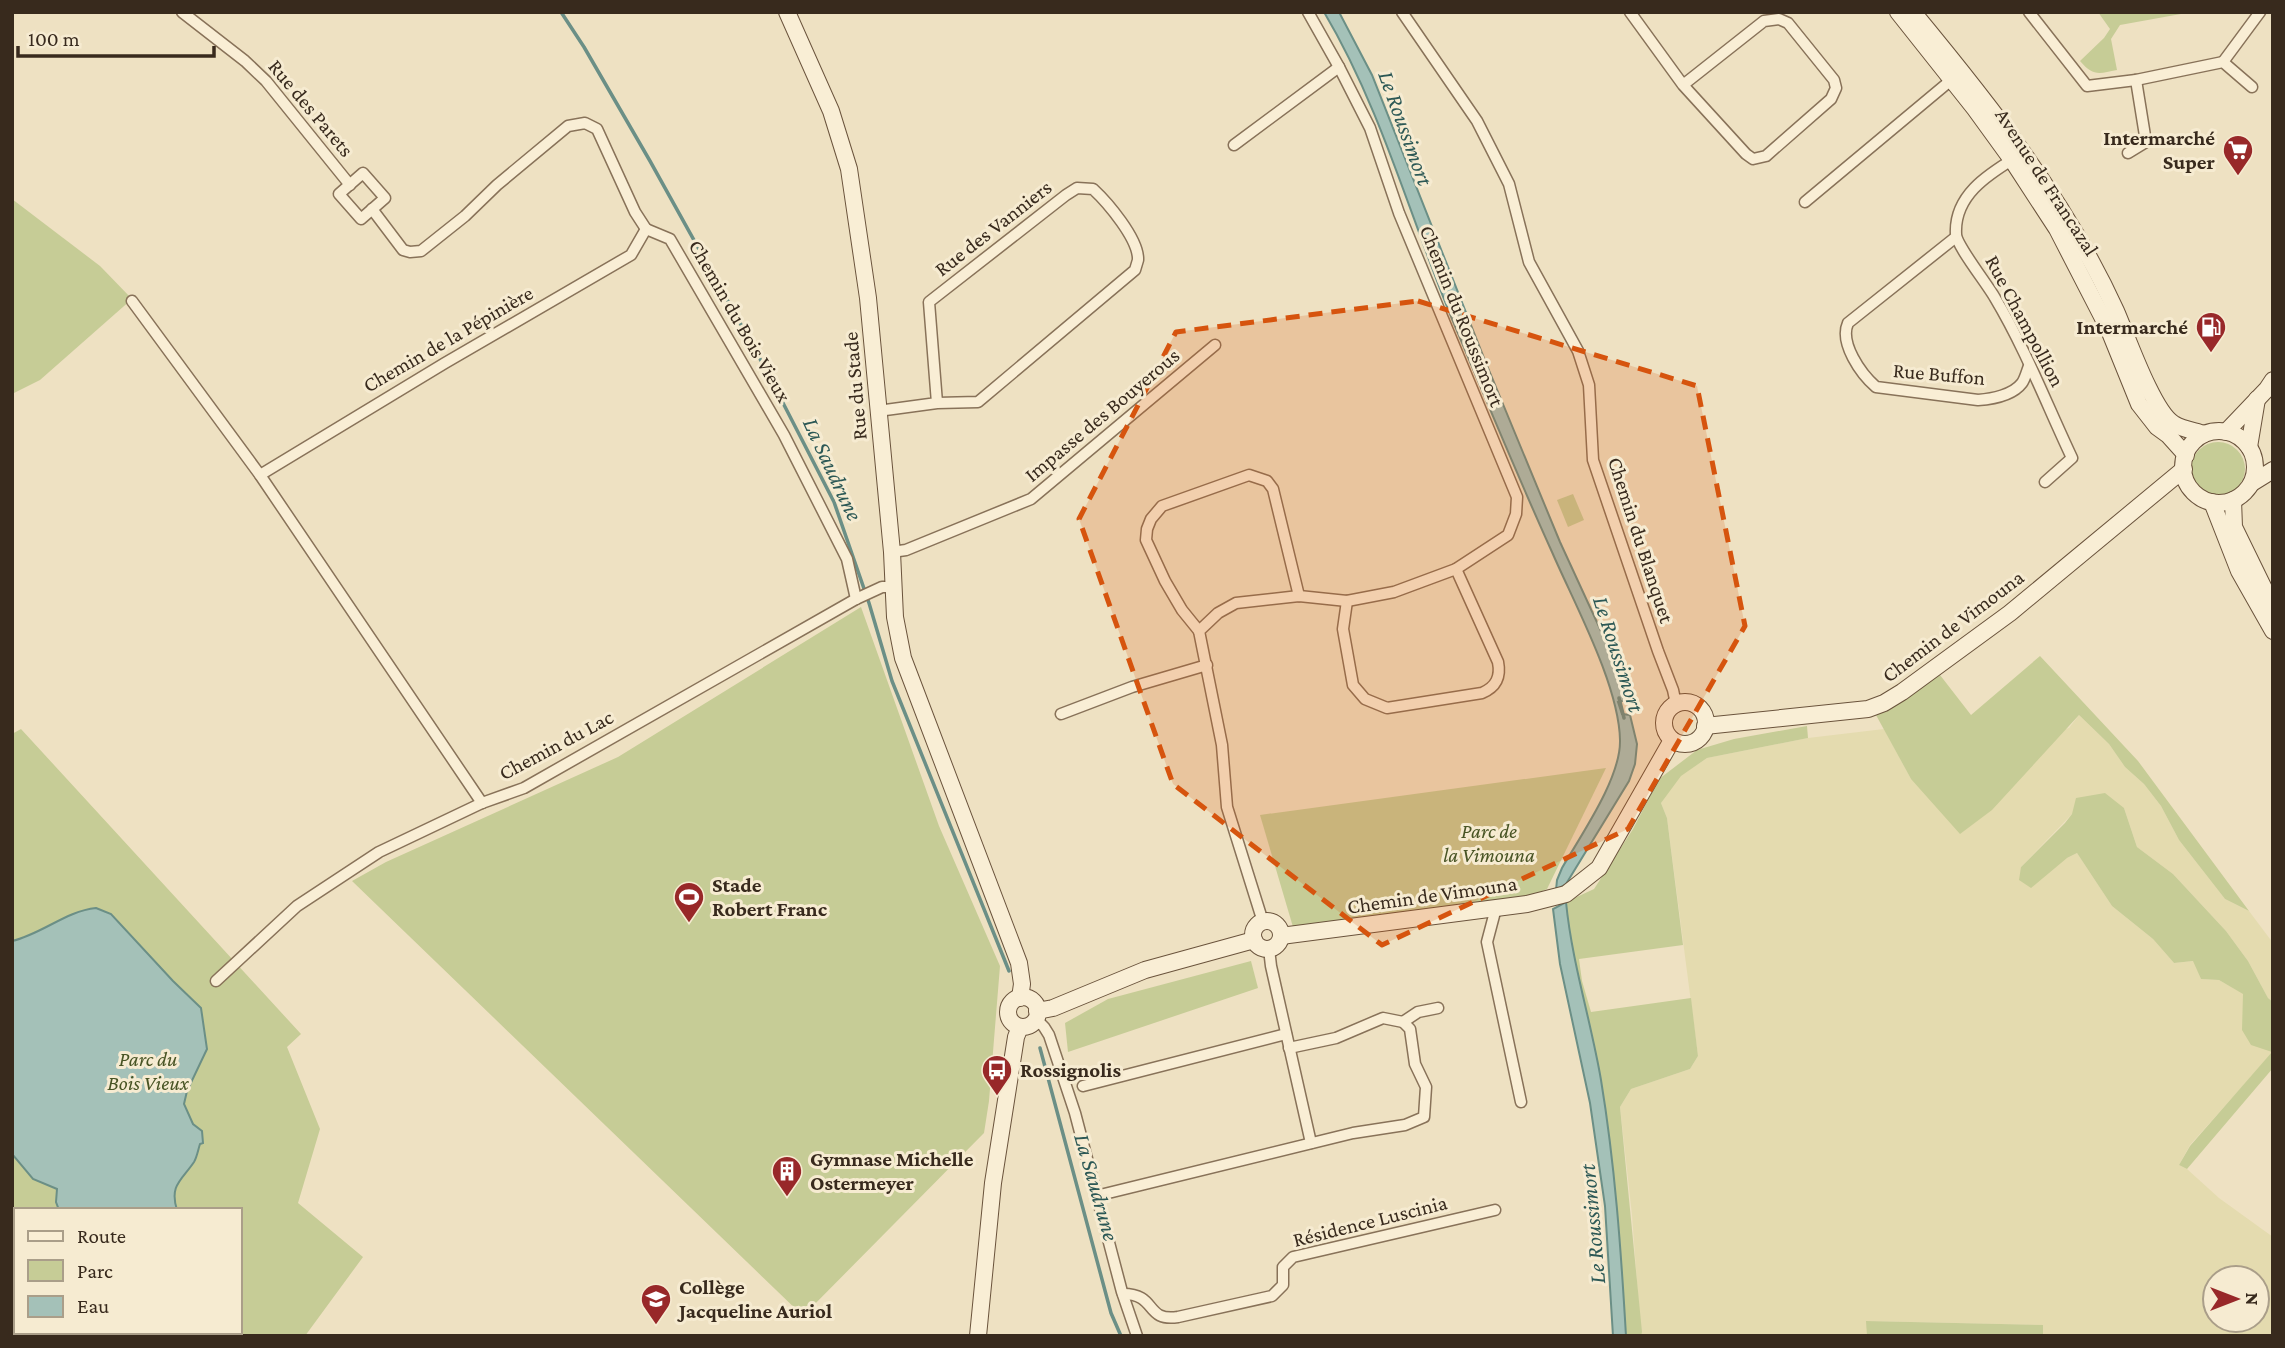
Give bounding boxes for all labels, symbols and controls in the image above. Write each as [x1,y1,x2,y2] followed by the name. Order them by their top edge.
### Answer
[18,14,214,58] scale bar
[28,27,80,51] text: 100 m
[263,55,359,161] street label: Rue des Parets
[1373,67,1439,190] water label: Le Roussimort
[1990,104,2104,260] street label: Avenue de Francazal
[2103,126,2216,174] place label: Intermarché Super
[2221,133,2255,177] supermarket icon: Intermarché Super
[930,175,1056,281] street label: Rue des Vanniers
[1415,222,1510,411] street label: Chemin du Roussimort
[684,236,796,407] street label: Chemin du Bois Vieux
[1980,251,2070,391] street label: Rue Champollion
[359,281,537,397] street label: Chemin de la Pépinière
[2194,310,2228,354] fuel station icon: Intermarché
[2076,315,2188,339] place label: Intermarché
[838,331,872,441] street label: Rue du Stade
[1020,343,1184,487] street label: Impasse des Bouyerous
[1892,358,1986,390] street label: Rue Buffon
[798,413,868,525] water label: La Saudrune
[1603,454,1679,627] street label: Chemin du Blanquet
[1877,565,2029,687] street label: Chemin de Vimouna
[1588,593,1650,716] water label: Le Roussimort
[495,705,617,785] street label: Chemin du Lac
[1443,819,1535,867] park label: Parc de la Vimouna
[1346,871,1519,919] street label: Chemin de Vimouna
[712,873,828,921] place label: Stade Robert Franc
[672,880,706,924] sports icon: Stade Robert Franc
[107,1047,190,1095] park label: Parc du Bois Vieux
[980,1053,1014,1097] bus stop icon: Rossignolis
[1020,1058,1121,1082] place label: Rossignolis
[1069,1130,1125,1244] water label: La Saudrune
[810,1147,974,1195] place label: Gymnase Michelle Ostermeyer
[770,1154,804,1198] building icon: Gymnase Michelle Ostermeyer
[1574,1162,1610,1285] water label: Le Roussimort
[1290,1190,1450,1252] street label: Résidence Luscinia
[14,1208,242,1334] legend
[77,1224,126,1248] text: Route
[77,1259,113,1283] text: Parc
[2201,1264,2271,1334] north arrow
[677,1275,832,1323] place label: Collège Jacqueline Auriol
[639,1282,673,1326] school or university icon: Collège Jacqueline Auriol
[2242,1293,2263,1306] text: N
[77,1294,109,1318] text: Eau

